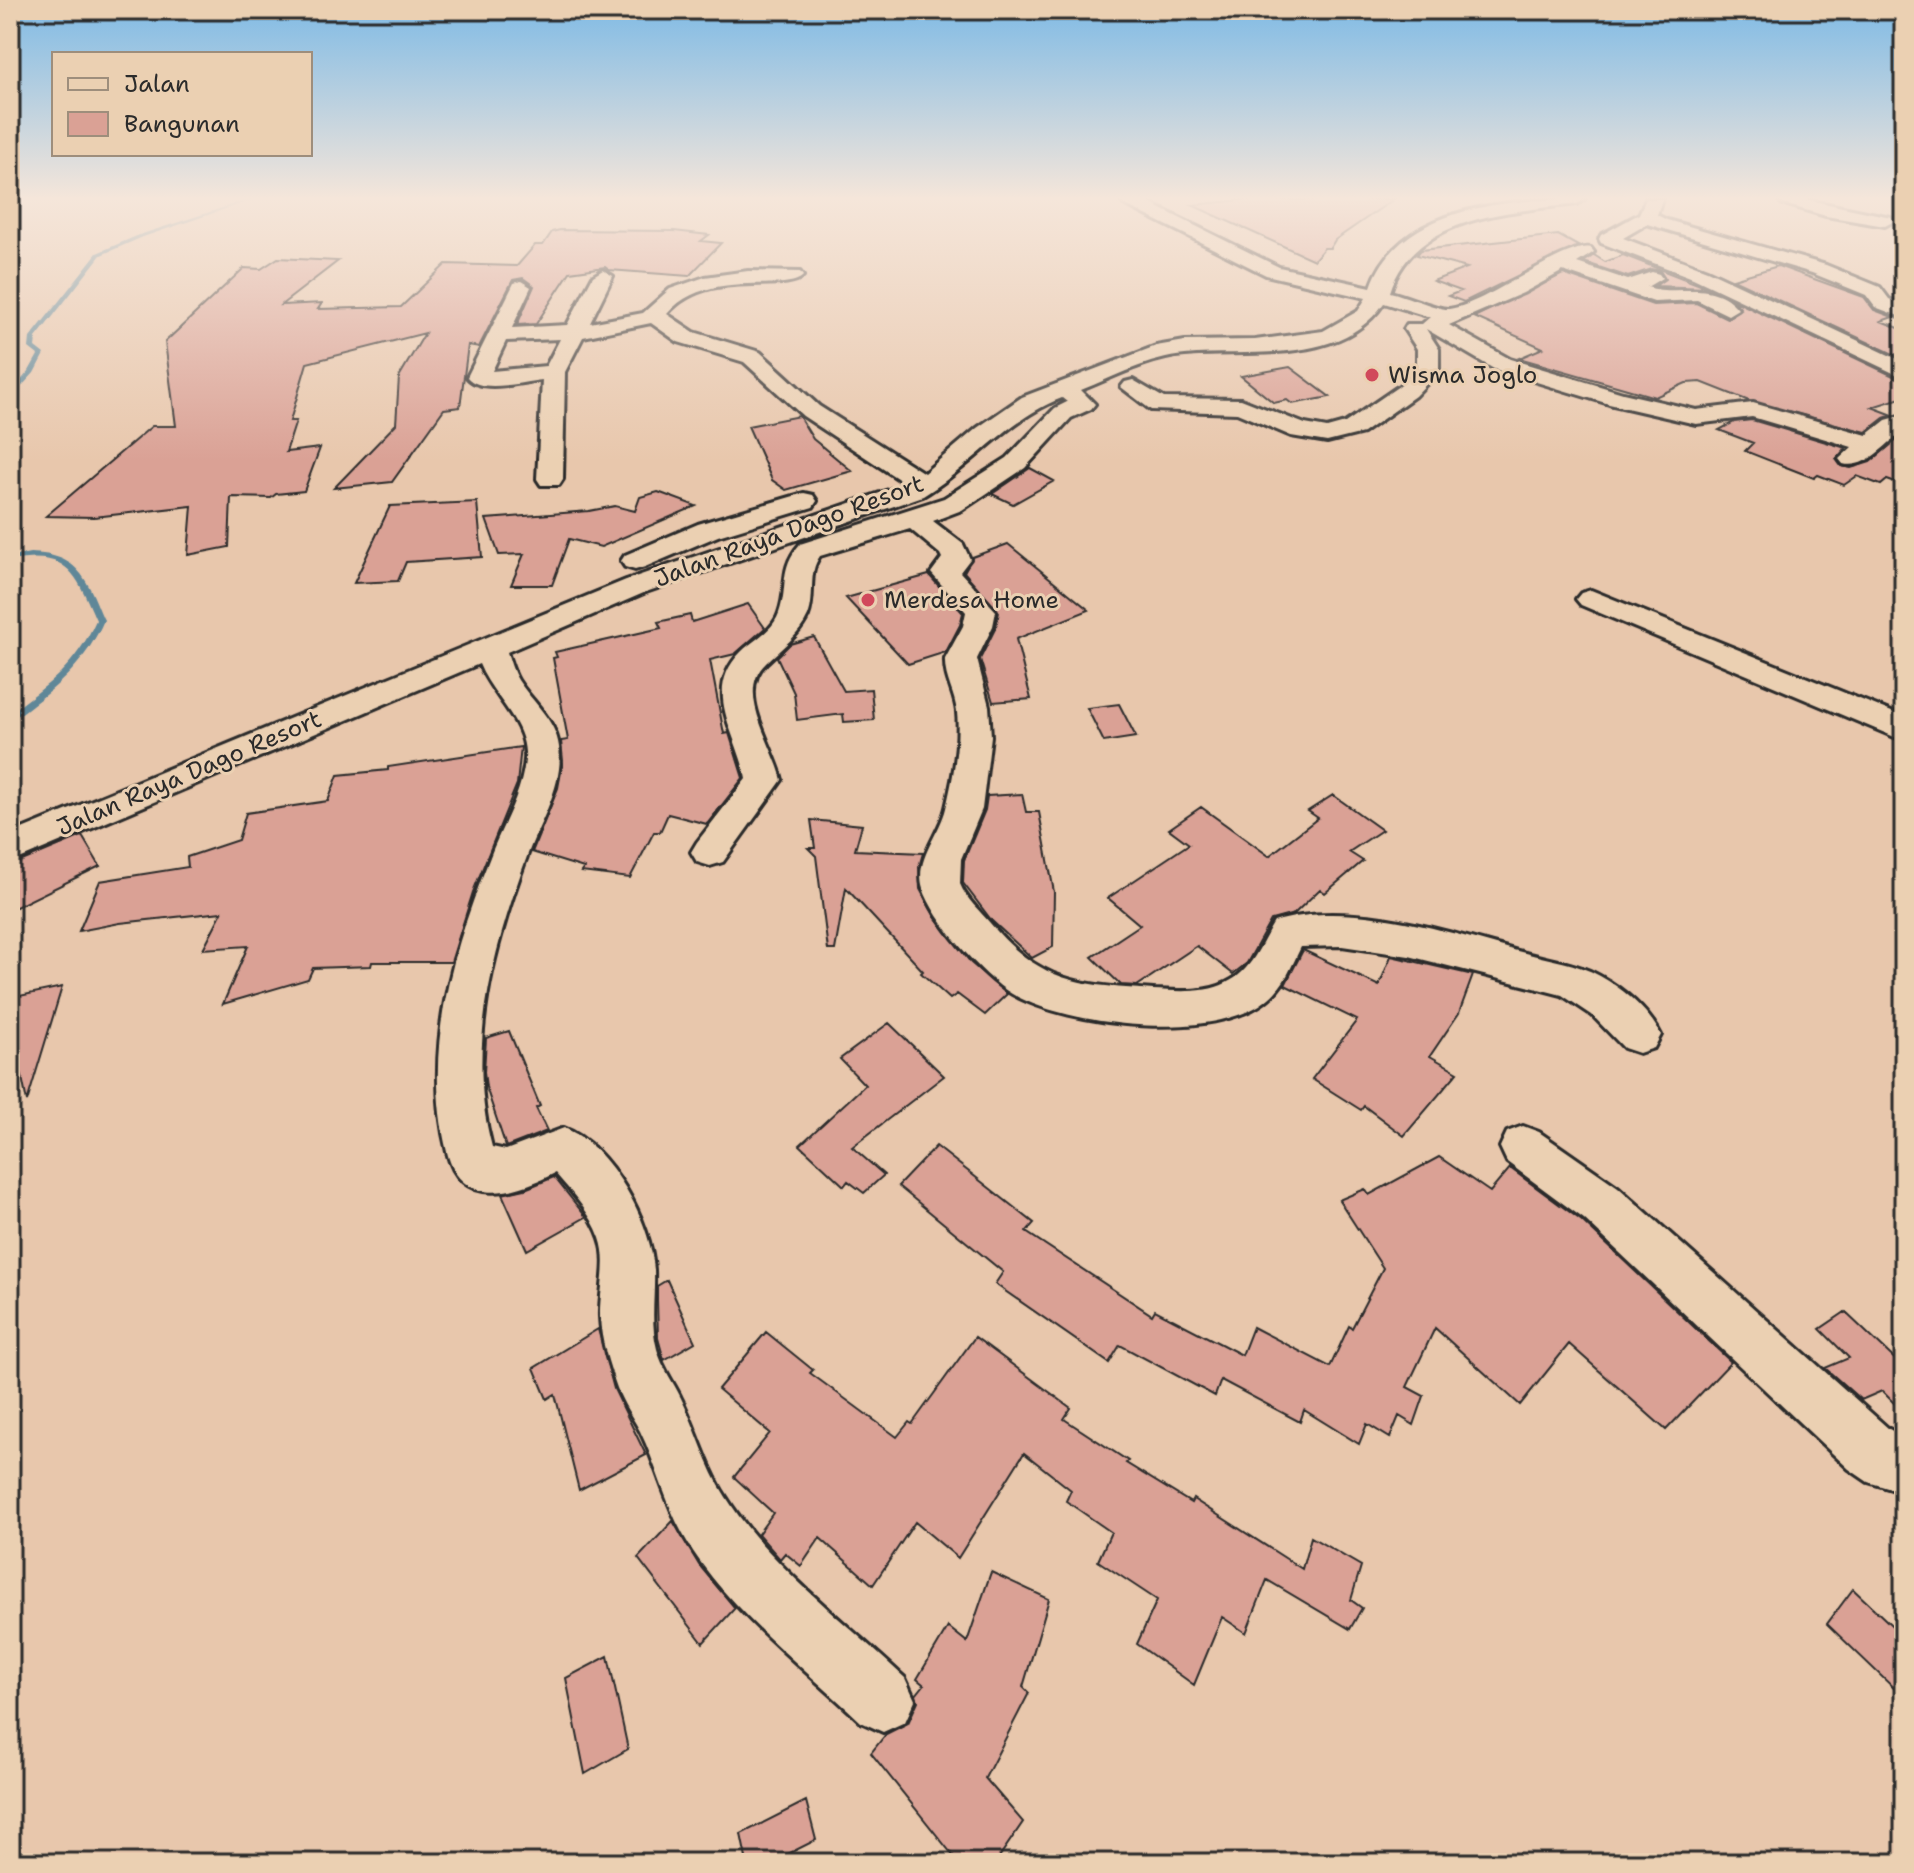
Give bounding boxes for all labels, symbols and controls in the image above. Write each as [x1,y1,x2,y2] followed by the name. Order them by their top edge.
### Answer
[52,52,312,156] legend
[124,68,190,100] text: Jalan
[124,108,240,140] text: Bangunan
[1388,359,1537,391] place label: Wisma Joglo
[1363,366,1381,384] marker: Wisma Joglo
[650,467,928,595] street label: Jalan Raya Dago Resort
[884,584,1059,616] place label: Merdesa Home
[859,591,877,609] marker: Merdesa Home
[52,703,326,843] street label: Jalan Raya Dago Resort

